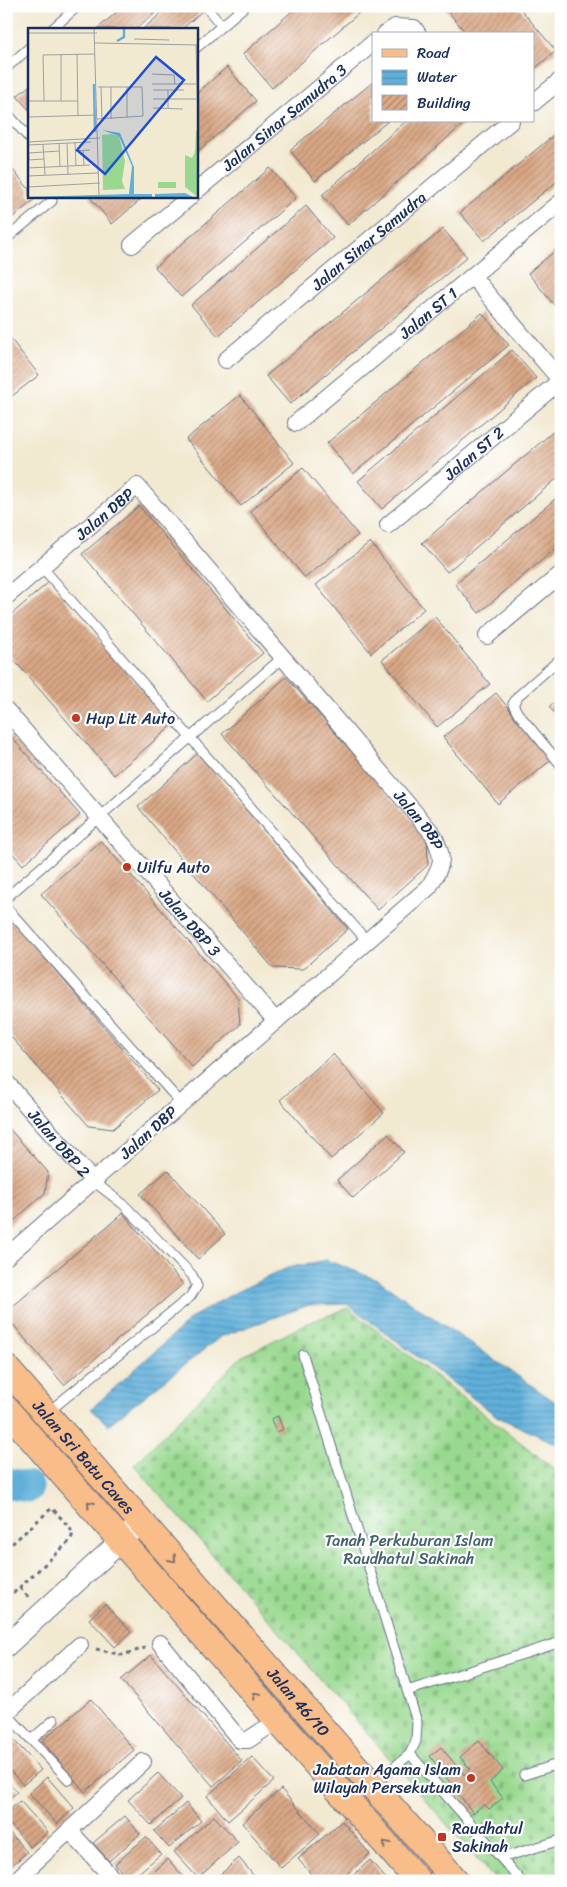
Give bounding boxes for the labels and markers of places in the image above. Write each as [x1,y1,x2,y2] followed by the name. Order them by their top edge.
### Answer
[86,704,175,733] place label: Hup Lit Auto
[70,712,82,724] marker: Hup Lit Auto
[137,853,210,882] place label: Uilfu Auto
[121,861,133,873] marker: Uilfu Auto
[312,1755,461,1802] place label: Jabatan Agama Islam Wilayah Persekutuan
[465,1772,477,1784] marker: Jabatan Agama Islam Wilayah Persekutuan
[452,1814,523,1861] place label: Raudhatul Sakinah
[436,1831,448,1843] marker: Raudhatul Sakinah

